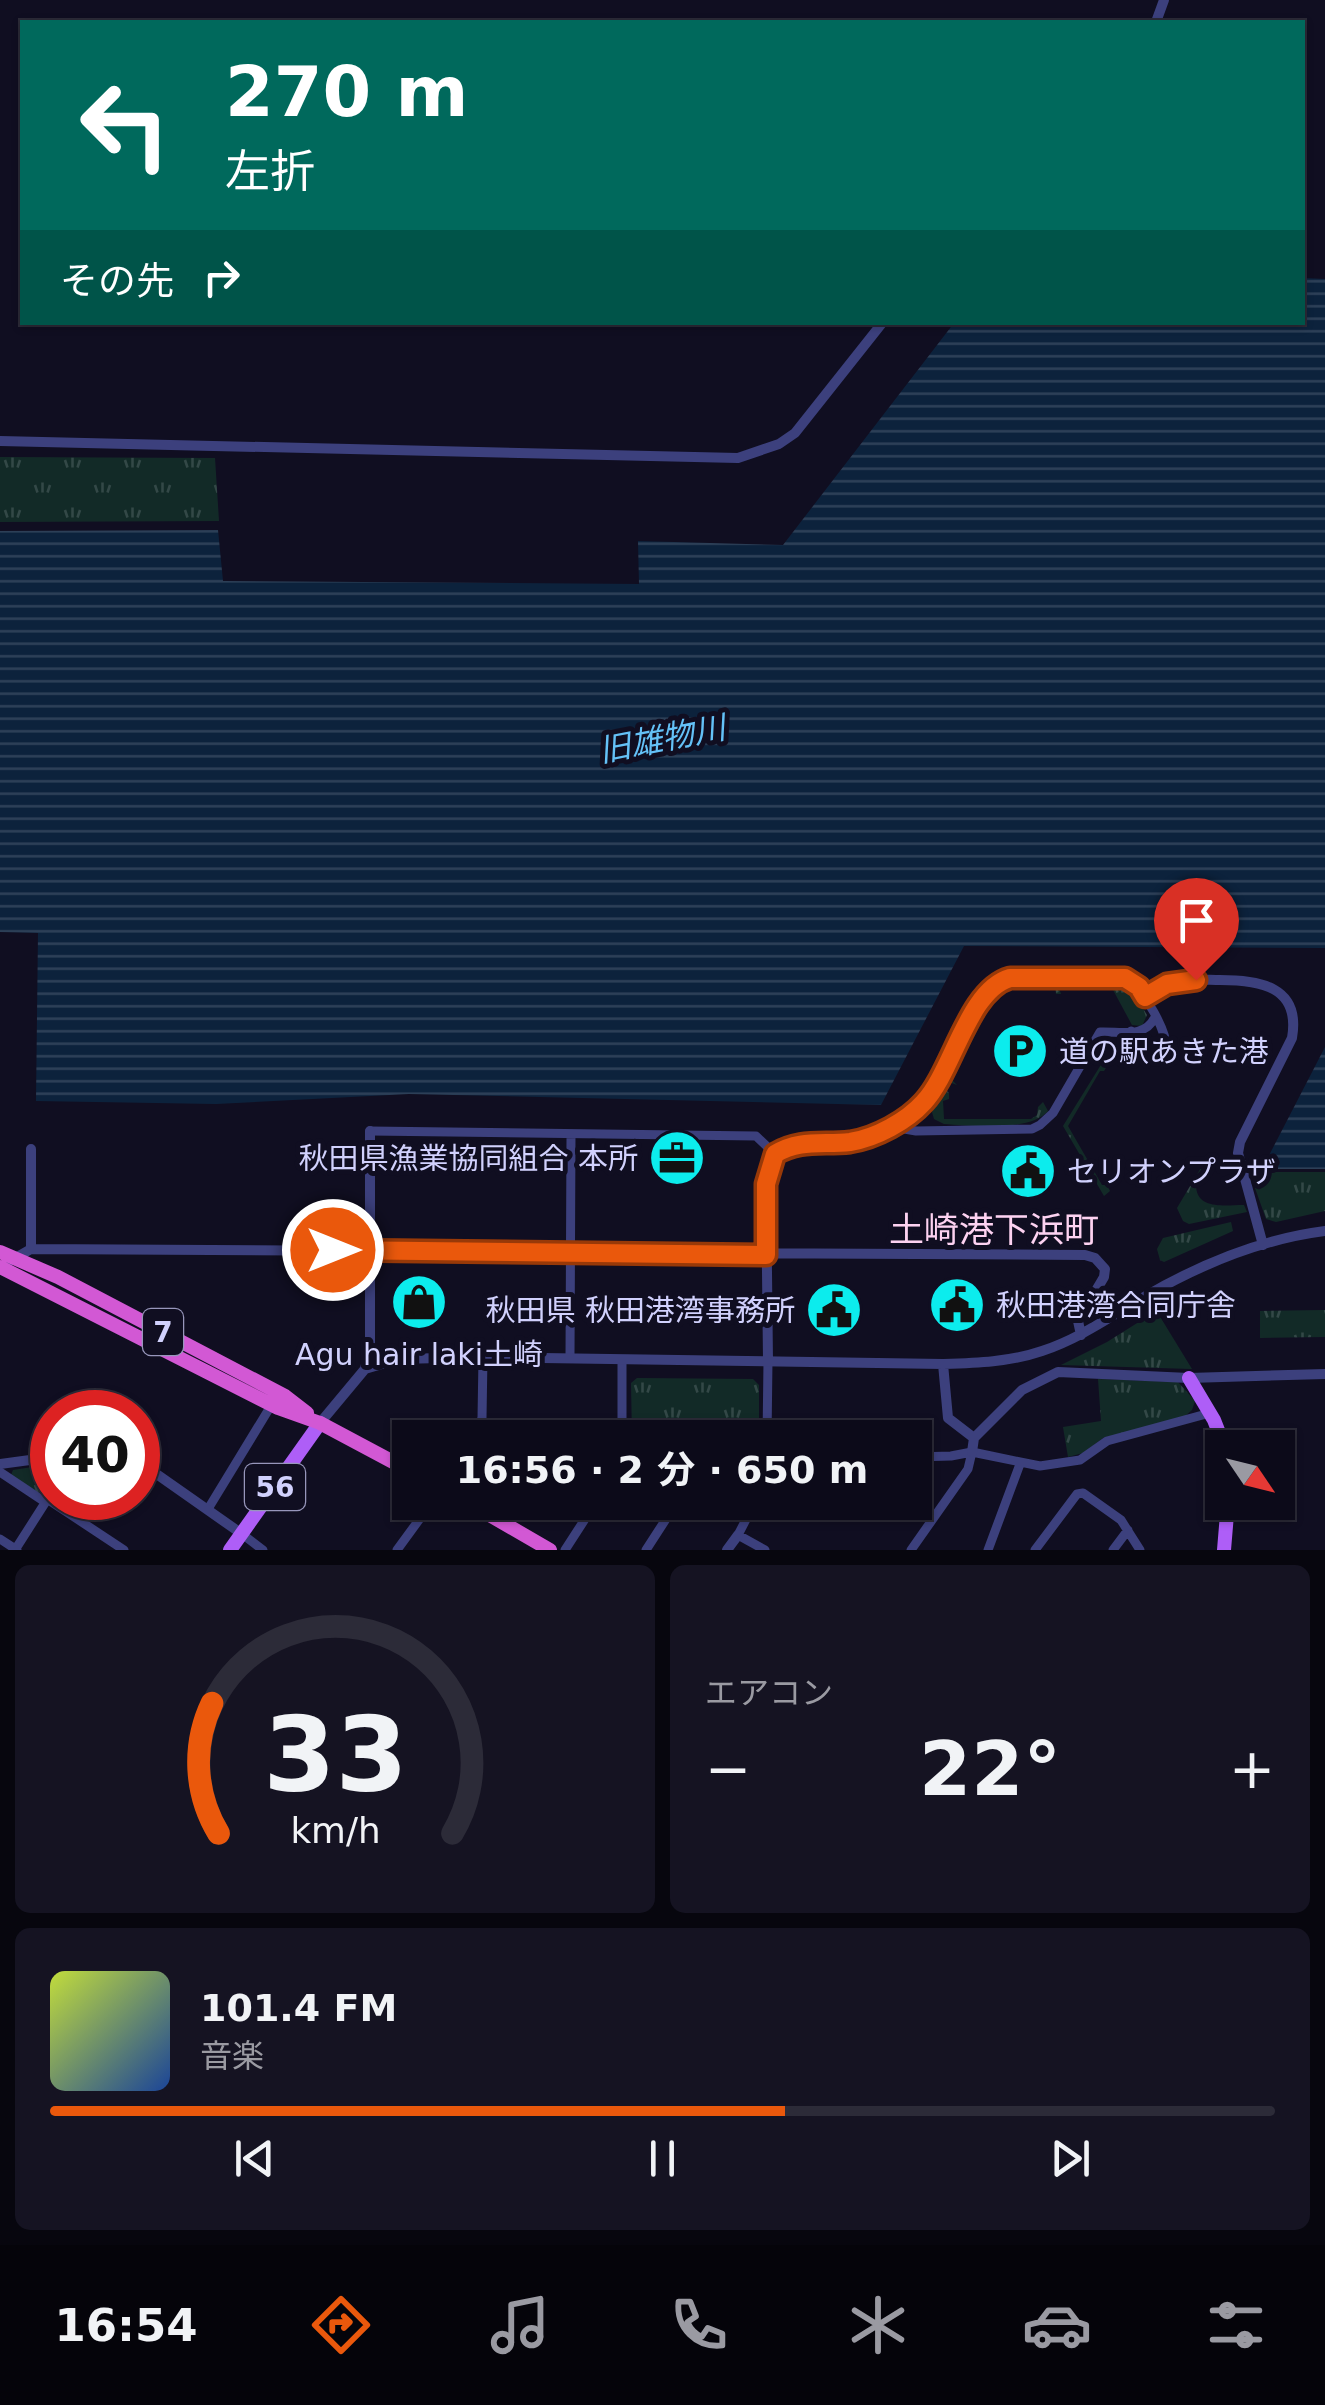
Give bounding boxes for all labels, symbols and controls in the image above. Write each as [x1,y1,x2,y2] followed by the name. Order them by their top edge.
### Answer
[225,51,468,133] text: 270 m
[60,60,190,190] icon: left
[225,145,315,198] text: 左折
[194,250,249,305] icon: right
[60,259,174,303] text: その先
[596,708,731,770] water label: 旧雄物川
[1154,878,1239,981] pin
[1169,893,1224,948] icon: arrive
[990,1021,1050,1081] parking icon: 道の駅あきた港
[1059,1034,1269,1069] place label: 道の駅あきた港
[647,1128,707,1188] office icon: 秋田県漁業協同組合 本所
[298,1141,638,1176] place label: 秋田県漁業協同組合 本所
[998,1141,1058,1201] public building icon: セリオンプラザ
[1067,1154,1276,1189] place label: セリオンプラザ
[281,1198,385,1302] position arrow
[889,1210,1099,1250] district label: 土崎港下浜町
[389,1272,449,1332] shop icon: Agu hair laki土崎
[927,1275,987,1335] public building icon: 秋田港湾合同庁舎
[804,1280,864,1340] public building icon: 秋田県 秋田港湾事務所
[996,1288,1236,1323] place label: 秋田港湾合同庁舎
[485,1293,795,1328] place label: 秋田県 秋田港湾事務所
[143,1309,183,1355] road number: 7
[295,1337,543,1372] place label: Agu hair laki土崎
[30,1390,160,1520] speed limit sign: 40
[1205,1430,1295,1520] north arrow
[1205,1430,1295,1520] map controls
[456,1448,868,1492] text: 16:56 · 2 分 · 650 m
[245,1464,305,1510] road number: 56
[705,1674,833,1712] text: エアコン
[263,1694,407,1816] text: 33
[919,1725,1061,1813] text: 22°
[705,1737,751,1801] text: −
[1229,1737,1275,1801] text: +
[290,1810,380,1851] text: km/h
[200,1986,397,2030] text: 101.4 FM
[200,2037,264,2075] text: 音楽
[227,2131,282,2186] icon: previous
[635,2131,690,2186] icon: pause
[1043,2131,1098,2186] icon: next
[306,2290,376,2360] icon: directions
[485,2290,555,2360] icon: music
[664,2290,734,2360] icon: phone
[843,2290,913,2360] icon: climate
[1022,2290,1092,2360] icon: car
[1201,2290,1271,2360] icon: filters
[54,2299,198,2352] text: 16:54

